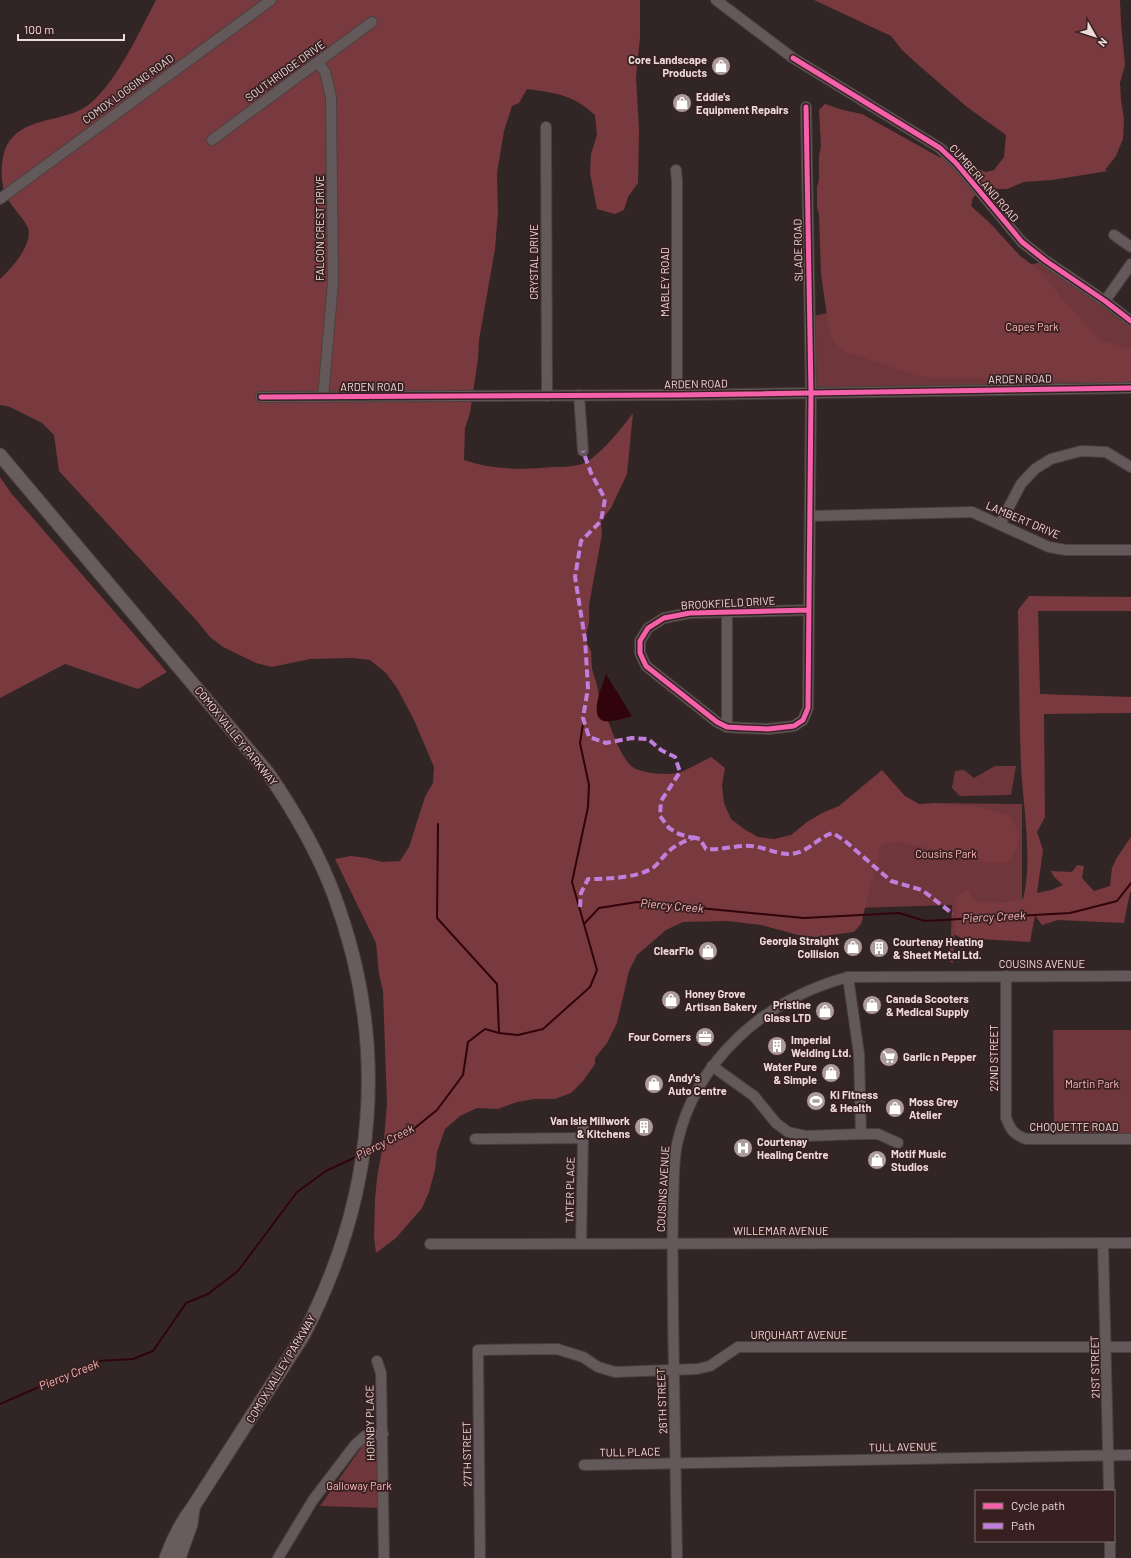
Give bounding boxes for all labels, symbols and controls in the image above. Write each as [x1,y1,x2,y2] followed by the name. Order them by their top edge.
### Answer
[18,16,124,42] scale bar
[1075,16,1115,56] north arrow
[24,22,54,36] text: 100 m
[1096,36,1111,50] text: N
[242,37,327,104] street label: SOUTHRIDGE DRIVE
[80,51,176,126] street label: COMOX LOGGING ROAD
[628,53,707,79] place label: Core Landscape Products
[710,55,732,77] shop icon: Core Landscape Products
[696,90,789,116] place label: Eddie's Equipment Repairs
[671,92,693,114] shop icon: Eddie's Equipment Repairs
[947,141,1022,224] street label: CUMBERLAND ROAD
[313,175,326,281] street label: FALCON CREST DRIVE
[790,218,805,281] street label: SLADE ROAD
[527,224,540,300] street label: CRYSTAL DRIVE
[658,247,671,317] street label: MABLEY ROAD
[1005,320,1059,333] park label: Capes Park
[988,371,1052,386] street label: ARDEN ROAD
[664,376,728,391] street label: ARDEN ROAD
[340,380,404,393] street label: ARDEN ROAD
[984,498,1063,541] street label: LAMBERT DRIVE
[681,594,776,611] street label: BROOKFIELD DRIVE
[192,683,280,788] street label: COMOX VALLEY PARKWAY
[915,847,977,860] park label: Cousins Park
[640,895,704,915] water label: Piercy Creek
[962,907,1026,925] water label: Piercy Creek
[759,934,839,960] place label: Georgia Straight Collision
[893,935,983,961] place label: Courtenay Heating & Sheet Metal Ltd.
[842,936,864,958] shop icon: Georgia Straight Collision
[868,937,890,959] building icon: Courtenay Heating & Sheet Metal Ltd.
[697,940,719,962] shop icon: ClearFlo
[654,944,694,957] place label: ClearFlo
[999,957,1086,970] street label: COUSINS AVENUE
[685,987,757,1013] place label: Honey Grove Artisan Bakery
[660,989,682,1011] shop icon: Honey Grove Artisan Bakery
[886,992,969,1018] place label: Canada Scooters & Medical Supply
[861,994,883,1016] shop icon: Canada Scooters & Medical Supply
[764,998,811,1024] place label: Pristine Glass LTD
[814,1000,836,1022] shop icon: Pristine Glass LTD
[987,1025,1000,1091] street label: 22ND STREET
[694,1026,716,1048] office icon: Four Corners
[628,1030,691,1043] place label: Four Corners
[791,1033,851,1059] place label: Imperial Welding Ltd.
[766,1035,788,1057] building icon: Imperial Welding Ltd.
[878,1046,900,1068] supermarket icon: Garlic n Pepper
[903,1050,977,1063] place label: Garlic n Pepper
[763,1060,817,1086] place label: Water Pure & Simple
[820,1062,842,1084] shop icon: Water Pure & Simple
[668,1071,727,1097] place label: Andy's Auto Centre
[643,1073,665,1095] shop icon: Andy's Auto Centre
[1065,1077,1120,1090] park label: Martin Park
[830,1088,878,1114] place label: Ki Fitness & Health
[805,1090,827,1112] sports icon: Ki Fitness & Health
[909,1095,959,1121] place label: Moss Grey Atelier
[884,1097,906,1119] shop icon: Moss Grey Atelier
[550,1114,630,1140] place label: Van Isle Millwork & Kitchens
[633,1116,655,1138] building icon: Van Isle Millwork & Kitchens
[353,1120,416,1162] water label: Piercy Creek
[1029,1120,1119,1133] street label: CHOQUETTE ROAD
[757,1135,828,1161] place label: Courtenay Healing Centre
[732,1137,754,1159] hospital icon: Courtenay Healing Centre
[654,1145,671,1232] street label: COUSINS AVENUE
[891,1147,946,1173] place label: Motif Music Studios
[866,1149,888,1171] shop icon: Motif Music Studios
[562,1156,577,1223] street label: TATER PLACE
[733,1224,829,1237] street label: WILLEMAR AVENUE
[243,1312,318,1425] street label: COMOX VALLEY PARKWAY
[751,1328,848,1341] street label: URQUHART AVENUE
[1087,1335,1102,1399] street label: 21ST STREET
[37,1356,101,1392] water label: Piercy Creek
[654,1368,669,1434] street label: 26TH STREET
[362,1384,377,1461] street label: HORNBY PLACE
[459,1421,474,1487] street label: 27TH STREET
[869,1439,938,1454] street label: TULL AVENUE
[599,1444,661,1459] street label: TULL PLACE
[326,1479,392,1492] park label: Galloway Park
[975,1490,1115,1542] legend
[1011,1498,1065,1512] text: Cycle path
[1011,1518,1035,1532] text: Path

